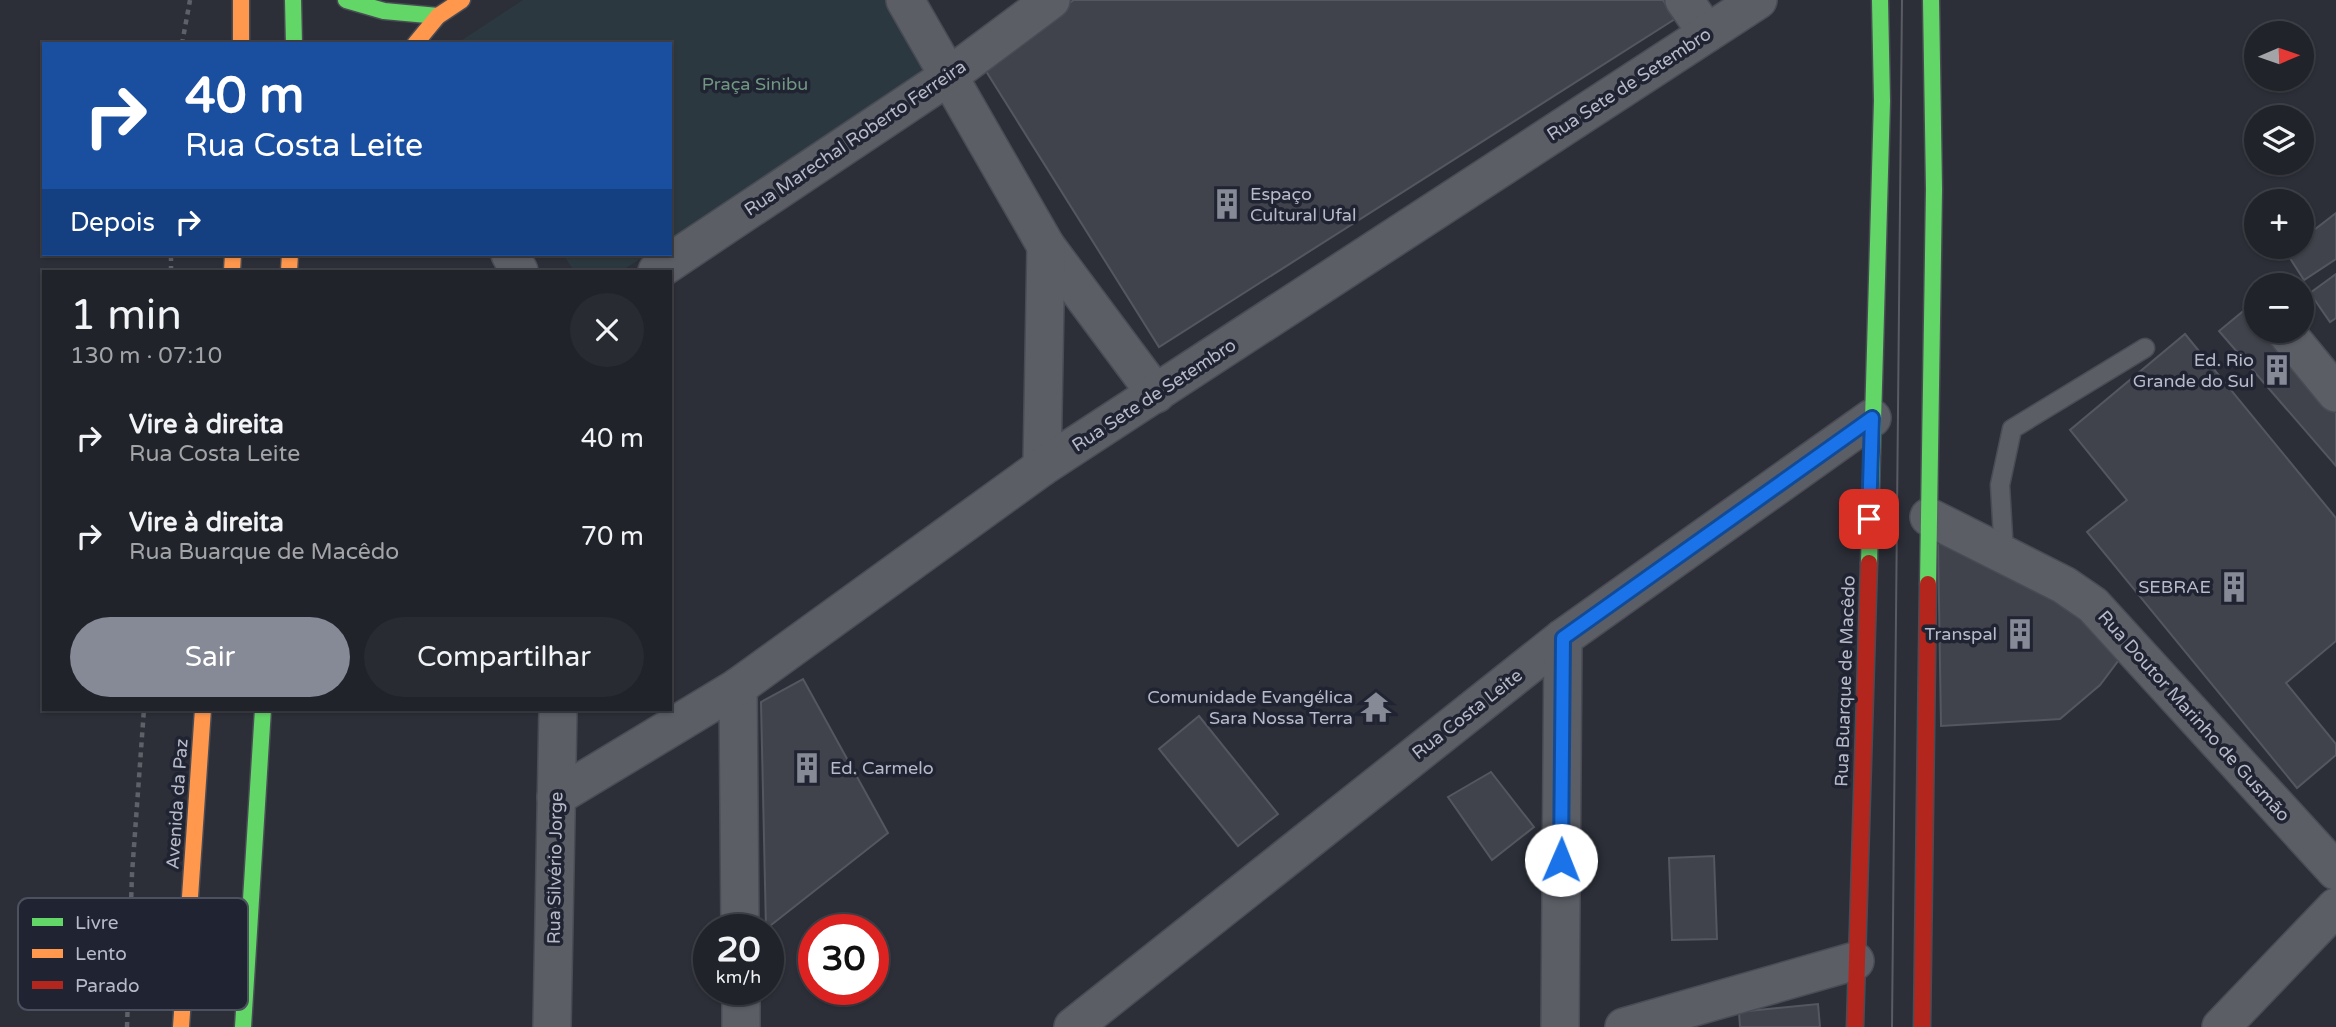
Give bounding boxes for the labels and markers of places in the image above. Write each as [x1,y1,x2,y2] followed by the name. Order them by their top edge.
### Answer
[1250,183,1356,226] place label: Espaço Cultural Ufal
[1210,187,1244,221] building icon: Espaço Cultural Ufal
[2133,349,2254,392] place label: Ed. Rio Grande do Sul
[2260,353,2294,387] building icon: Ed. Rio Grande do Sul
[1839,489,1899,549] pin
[2217,570,2251,604] building icon: SEBRAE
[2138,576,2211,598] place label: SEBRAE
[2003,617,2037,651] building icon: Transpal
[1925,623,1997,645] place label: Transpal
[1147,686,1353,729] place label: Comunidade Evangélica Sara Nossa Terra
[1359,690,1393,724] temple icon: Comunidade Evangélica Sara Nossa Terra
[790,751,824,785] building icon: Ed. Carmelo
[830,757,934,779] place label: Ed. Carmelo

